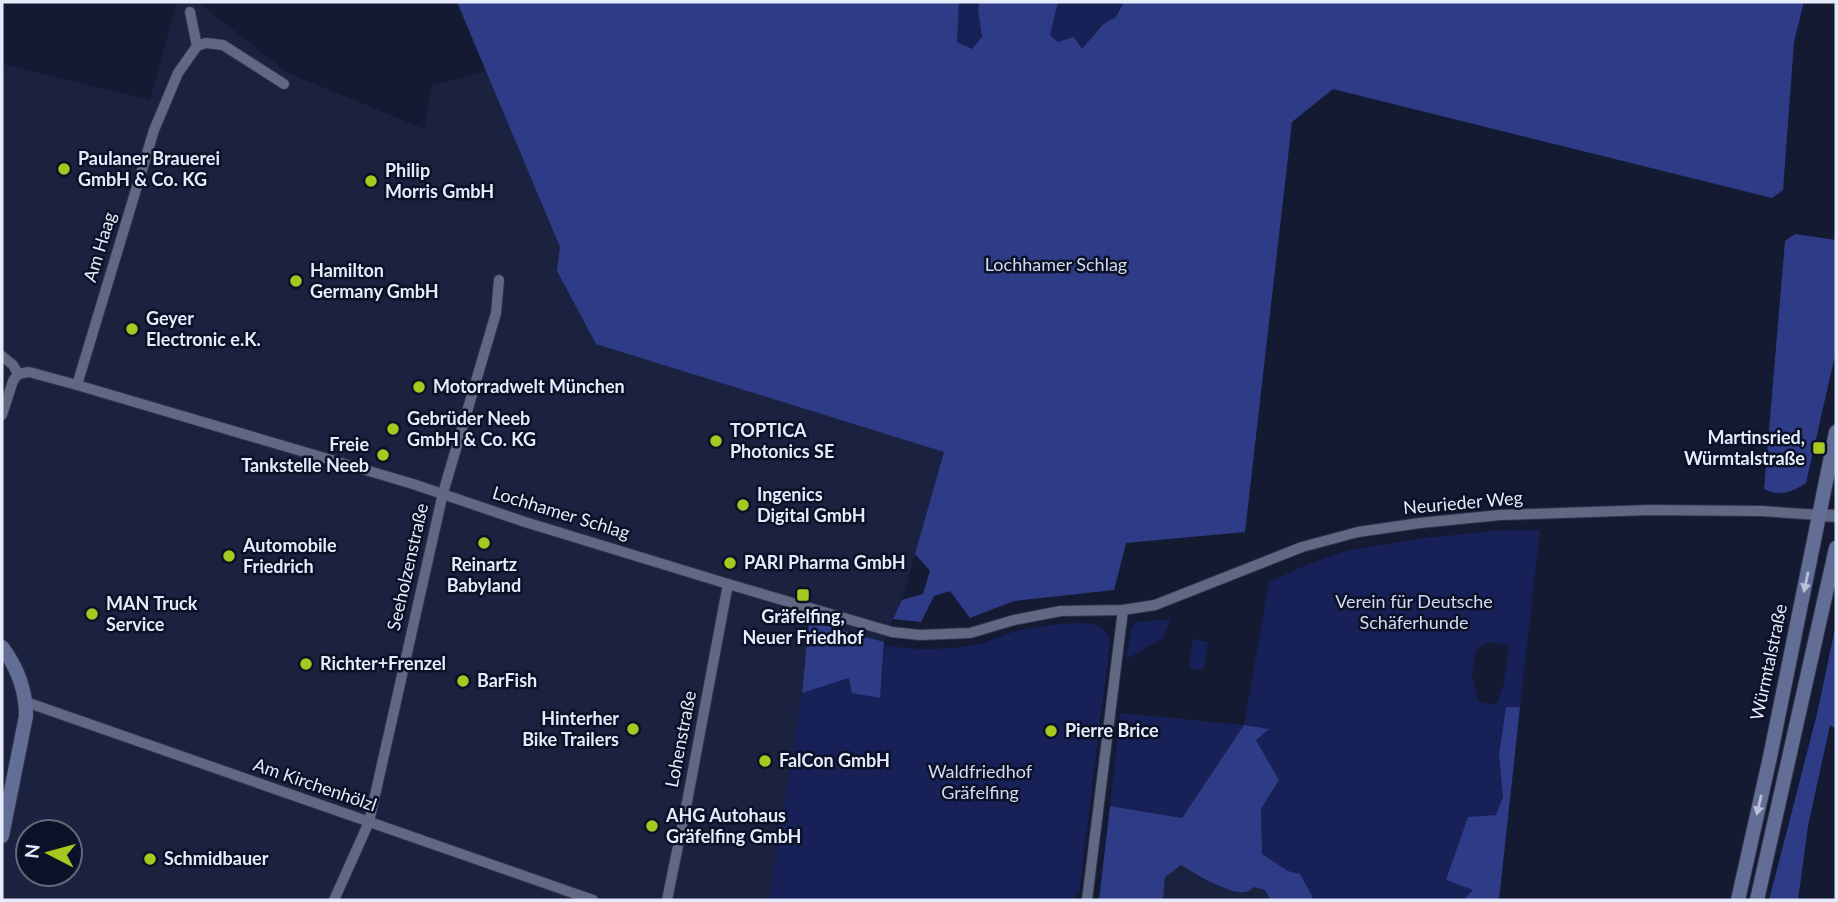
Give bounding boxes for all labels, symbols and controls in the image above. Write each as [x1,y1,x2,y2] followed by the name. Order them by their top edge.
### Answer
[78,147,220,190] place label: Paulaner Brauerei GmbH & Co. KG
[385,159,494,202] place label: Philip Morris GmbH
[56,161,72,177] marker: Paulaner Brauerei GmbH & Co. KG
[363,173,379,189] marker: Philip Morris GmbH
[78,209,120,284] street label: Am Haag
[985,253,1127,275] park label: Lochhamer Schlag
[310,259,439,302] place label: Hamilton Germany GmbH
[288,273,304,289] marker: Hamilton Germany GmbH
[146,307,261,350] place label: Geyer Electronic e.K.
[124,321,140,337] marker: Geyer Electronic e.K.
[433,375,625,397] place label: Motorradwelt München
[411,379,427,395] marker: Motorradwelt München
[407,407,536,450] place label: Gebrüder Neeb GmbH & Co. KG
[730,419,834,462] place label: TOPTICA Photonics SE
[385,421,401,437] marker: Gebrüder Neeb GmbH & Co. KG
[1684,426,1805,469] place label: Martinsried, Würmtalstraße
[241,433,369,476] place label: Freie Tankstelle Neeb
[708,433,724,449] marker: TOPTICA Photonics SE
[1811,440,1827,456] marker: Martinsried, Würmtalstraße
[375,447,391,463] marker: Freie Tankstelle Neeb
[490,481,633,543] street label: Lochhamer Schlag
[757,483,866,526] place label: Ingenics Digital GmbH
[1402,486,1524,518] street label: Neurieder Weg
[735,497,751,513] marker: Ingenics Digital GmbH
[382,501,432,633] street label: Seeholzenstraße
[242,534,337,577] place label: Automobile Friedrich
[476,535,492,551] marker: Reinartz Babyland
[221,548,237,564] marker: Automobile Friedrich
[744,551,906,573] place label: PARI Pharma GmbH
[447,553,521,596] place label: Reinartz Babyland
[722,555,738,571] marker: PARI Pharma GmbH
[1800,571,1811,593] one-way arrow
[795,587,811,603] marker: Gräfelfing, Neuer Friedhof
[1335,590,1493,633] park label: Verein für Deutsche Schäferhunde
[106,592,198,635] place label: MAN Truck Service
[1745,602,1791,722] street label: Würmtalstraße
[743,605,864,648] place label: Gräfelfing, Neuer Friedhof
[84,606,100,622] marker: MAN Truck Service
[320,652,446,674] place label: Richter+Frenzel
[298,656,314,672] marker: Richter+Frenzel
[477,669,537,691] place label: BarFish
[455,673,471,689] marker: BarFish
[660,689,700,789] street label: Lohenstraße
[522,707,619,750] place label: Hinterher Bike Trailers
[1065,719,1159,741] place label: Pierre Brice
[625,721,641,737] marker: Hinterher Bike Trailers
[1043,723,1059,739] marker: Pierre Brice
[779,749,890,771] place label: FalCon GmbH
[251,753,380,815] street label: Am Kirchenhölzl
[757,753,773,769] marker: FalCon GmbH
[928,760,1033,803] park label: Waldfriedhof Gräfelfing
[1753,794,1764,816] one-way arrow
[665,804,801,847] place label: AHG Autohaus Gräfelfing GmbH
[14,818,84,888] north arrow
[644,818,660,834] marker: AHG Autohaus Gräfelfing GmbH
[19,843,44,860] text: N
[164,847,269,869] place label: Schmidbauer
[142,851,158,867] marker: Schmidbauer

